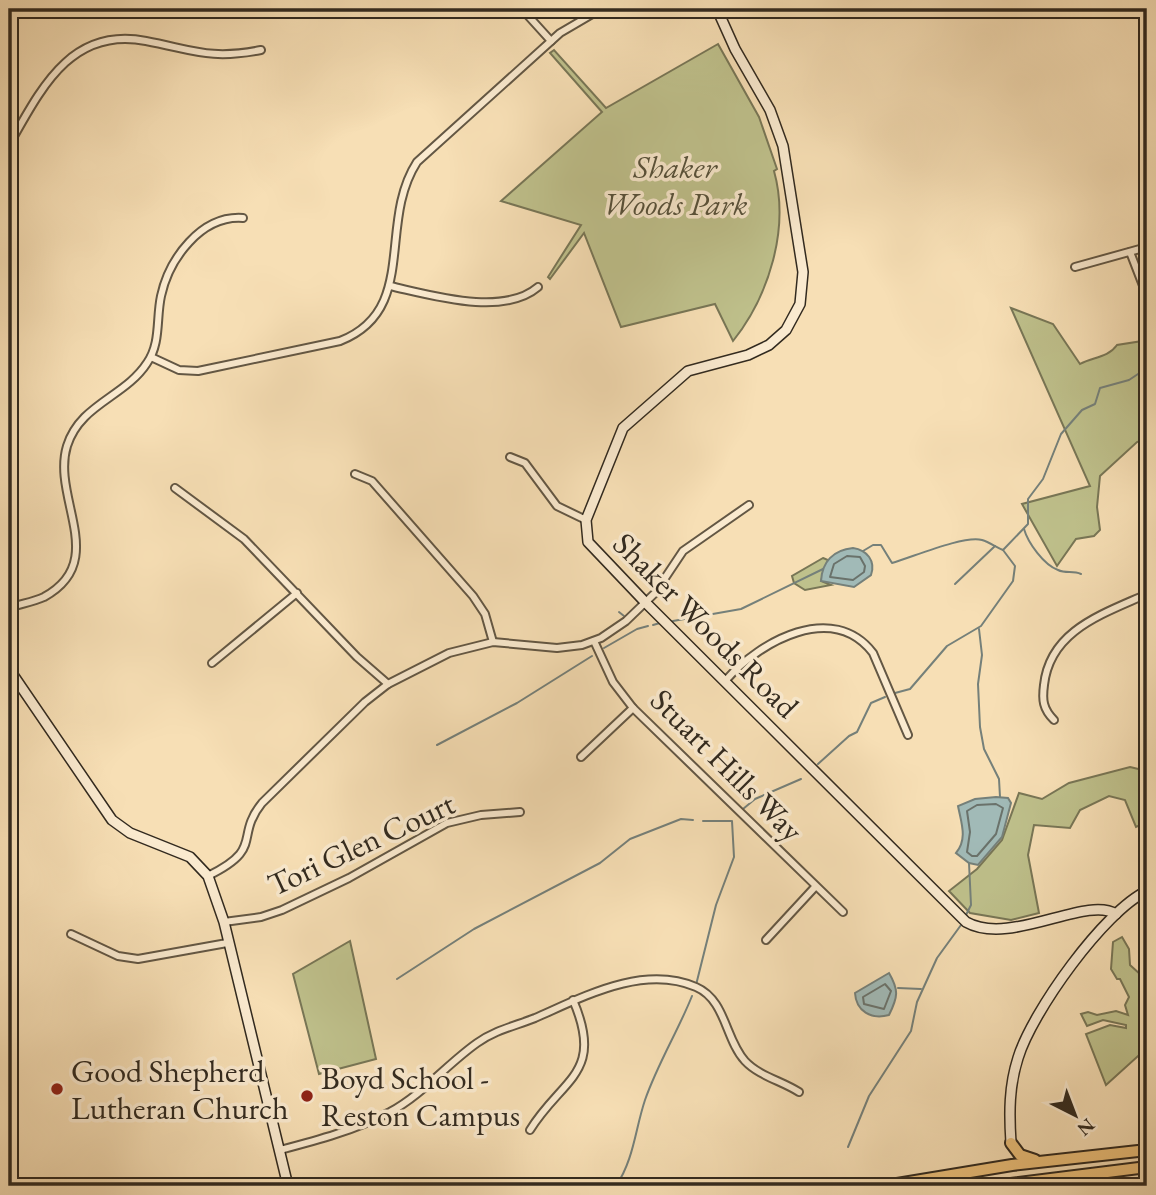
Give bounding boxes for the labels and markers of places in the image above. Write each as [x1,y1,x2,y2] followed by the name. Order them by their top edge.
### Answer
[71,1050,289,1129] place label: Good Shepherd Lutheran Church
[321,1057,520,1136] place label: Boyd School - Reston Campus
[49,1081,65,1097] marker: Good Shepherd Lutheran Church
[299,1088,315,1104] marker: Boyd School - Reston Campus

